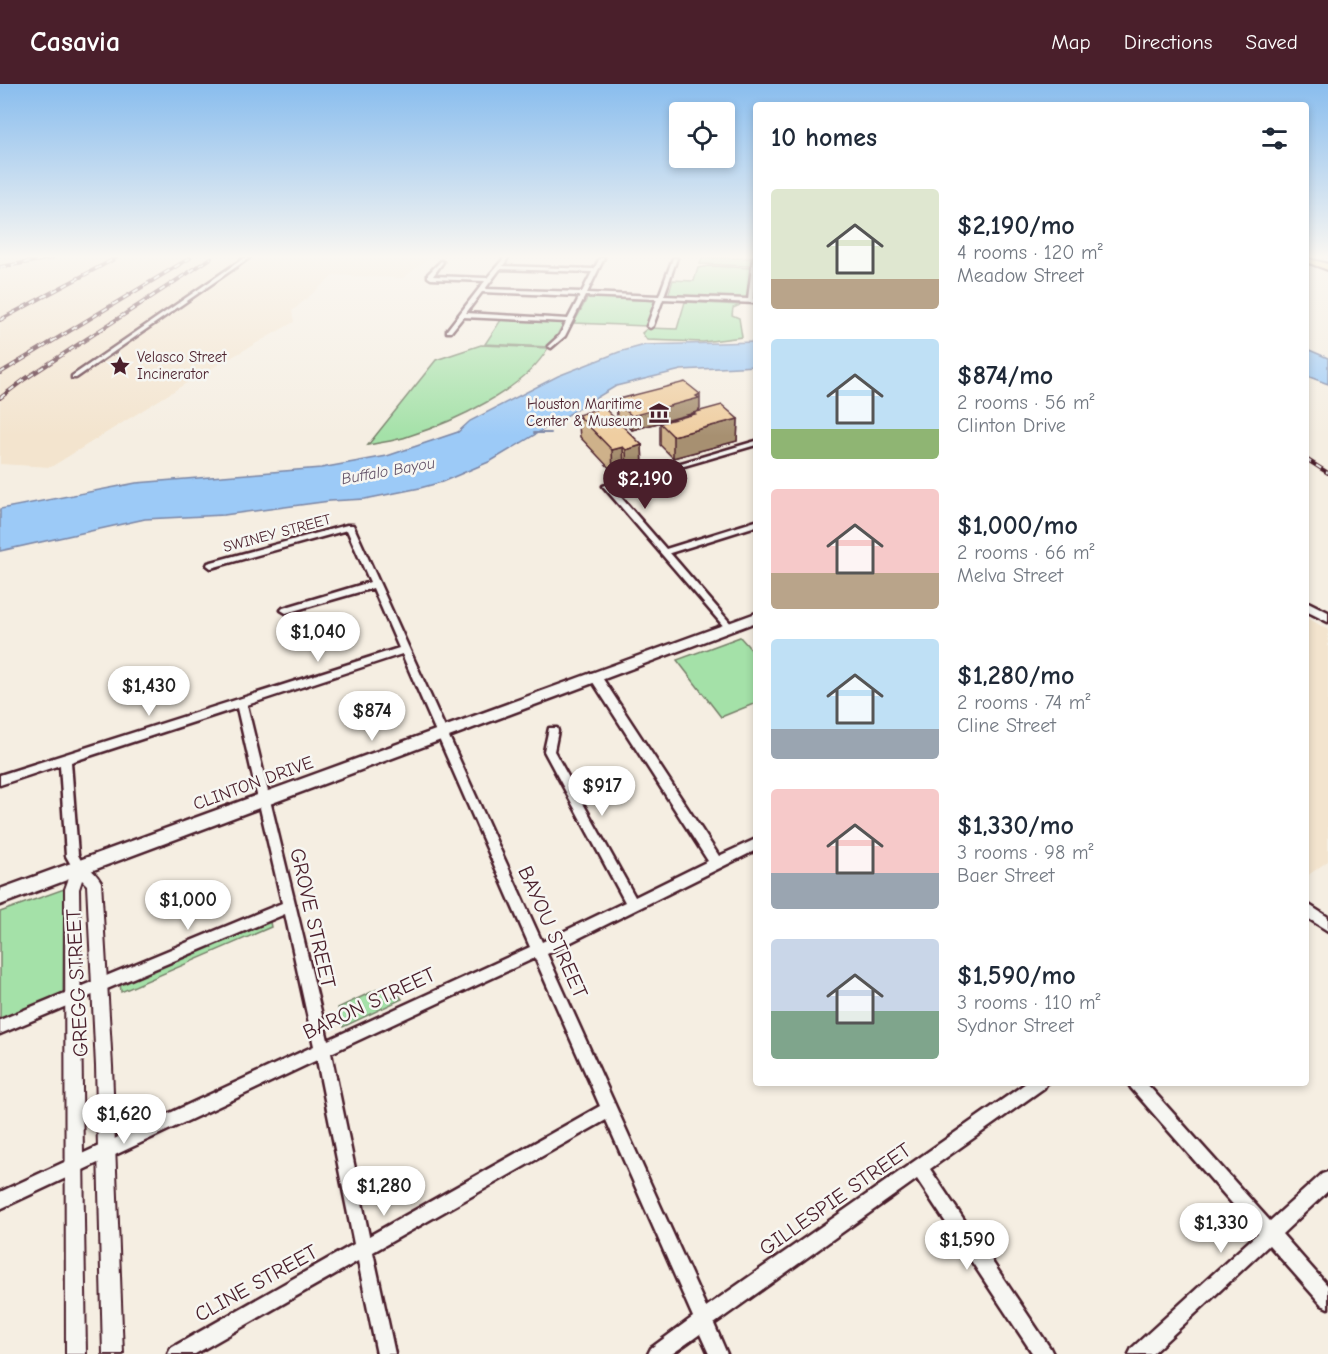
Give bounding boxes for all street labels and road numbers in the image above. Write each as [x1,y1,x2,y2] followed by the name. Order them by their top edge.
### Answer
[221,510,333,556] street label: SWINEY STREET
[190,752,316,815] street label: CLINTON DRIVE
[285,846,341,990] street label: GROVE STREET
[513,862,593,1002] street label: BAYOU STREET
[61,908,93,1058] street label: GREGG STREET
[299,962,439,1044] street label: BARON STREET
[755,1138,915,1260] street label: GILLESPIE STREET
[190,1239,322,1327] street label: CLINE STREET

